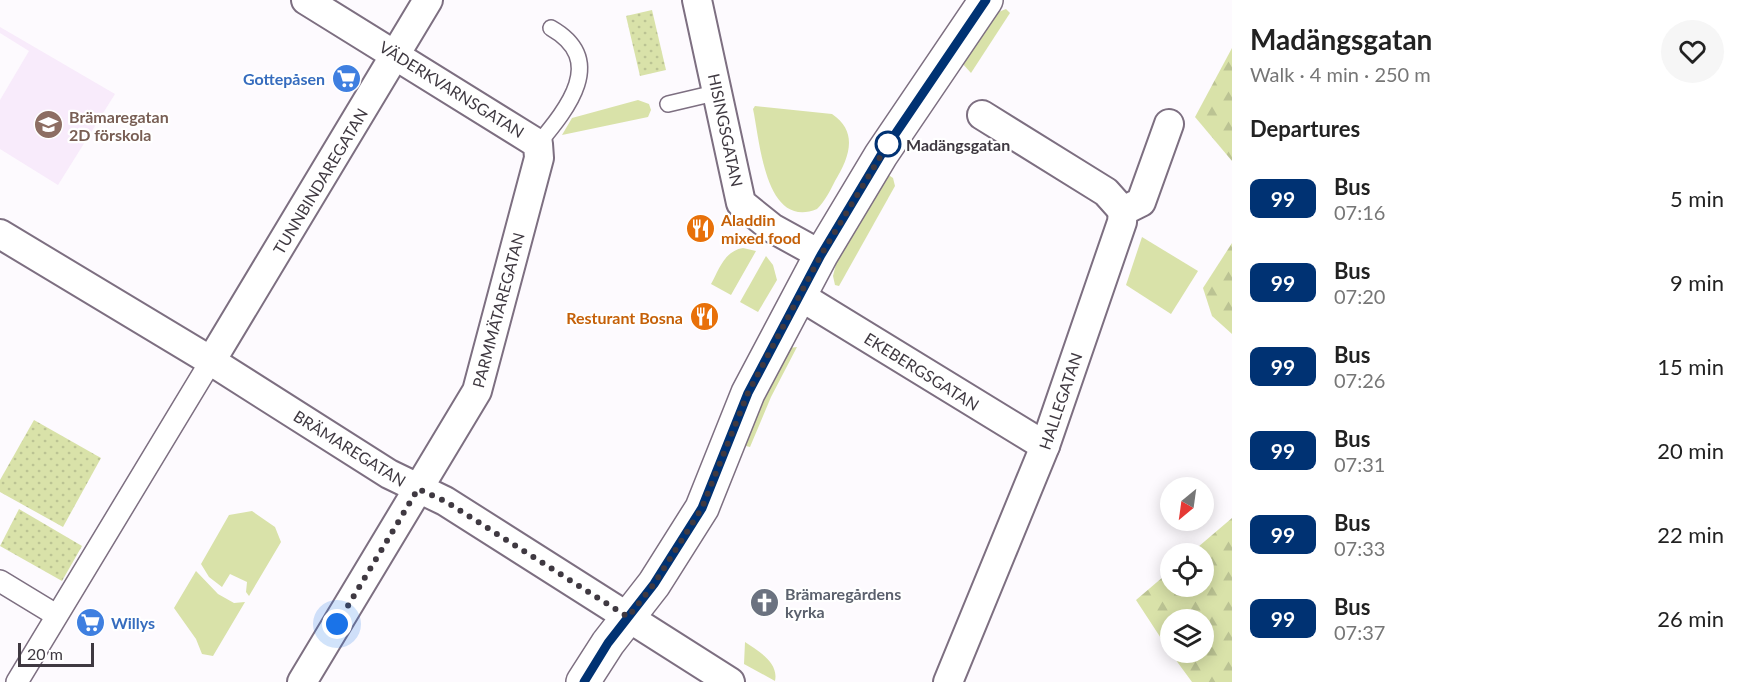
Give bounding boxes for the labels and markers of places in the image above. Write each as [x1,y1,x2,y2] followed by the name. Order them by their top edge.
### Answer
[330,62,362,94] supermarket icon: Gottepåsen
[243,69,325,88] place label: Gottepåsen
[69,107,169,144] place label: Brämaregatan 2D förskola
[32,109,64,141] school or university icon: Brämaregatan 2D förskola
[875,131,901,157] marker: Madängsgatan
[906,135,1010,154] place label: Madängsgatan
[720,210,801,247] place label: Aladdin mixed food
[684,212,716,244] restaurant icon: Aladdin mixed food
[688,301,720,333] restaurant icon: Resturant Bosna
[566,308,683,327] place label: Resturant Bosna
[785,584,901,621] place label: Brämaregårdens kyrka
[748,586,780,618] church icon: Brämaregårdens kyrka
[74,606,106,638] supermarket icon: Willys
[111,613,155,632] place label: Willys

